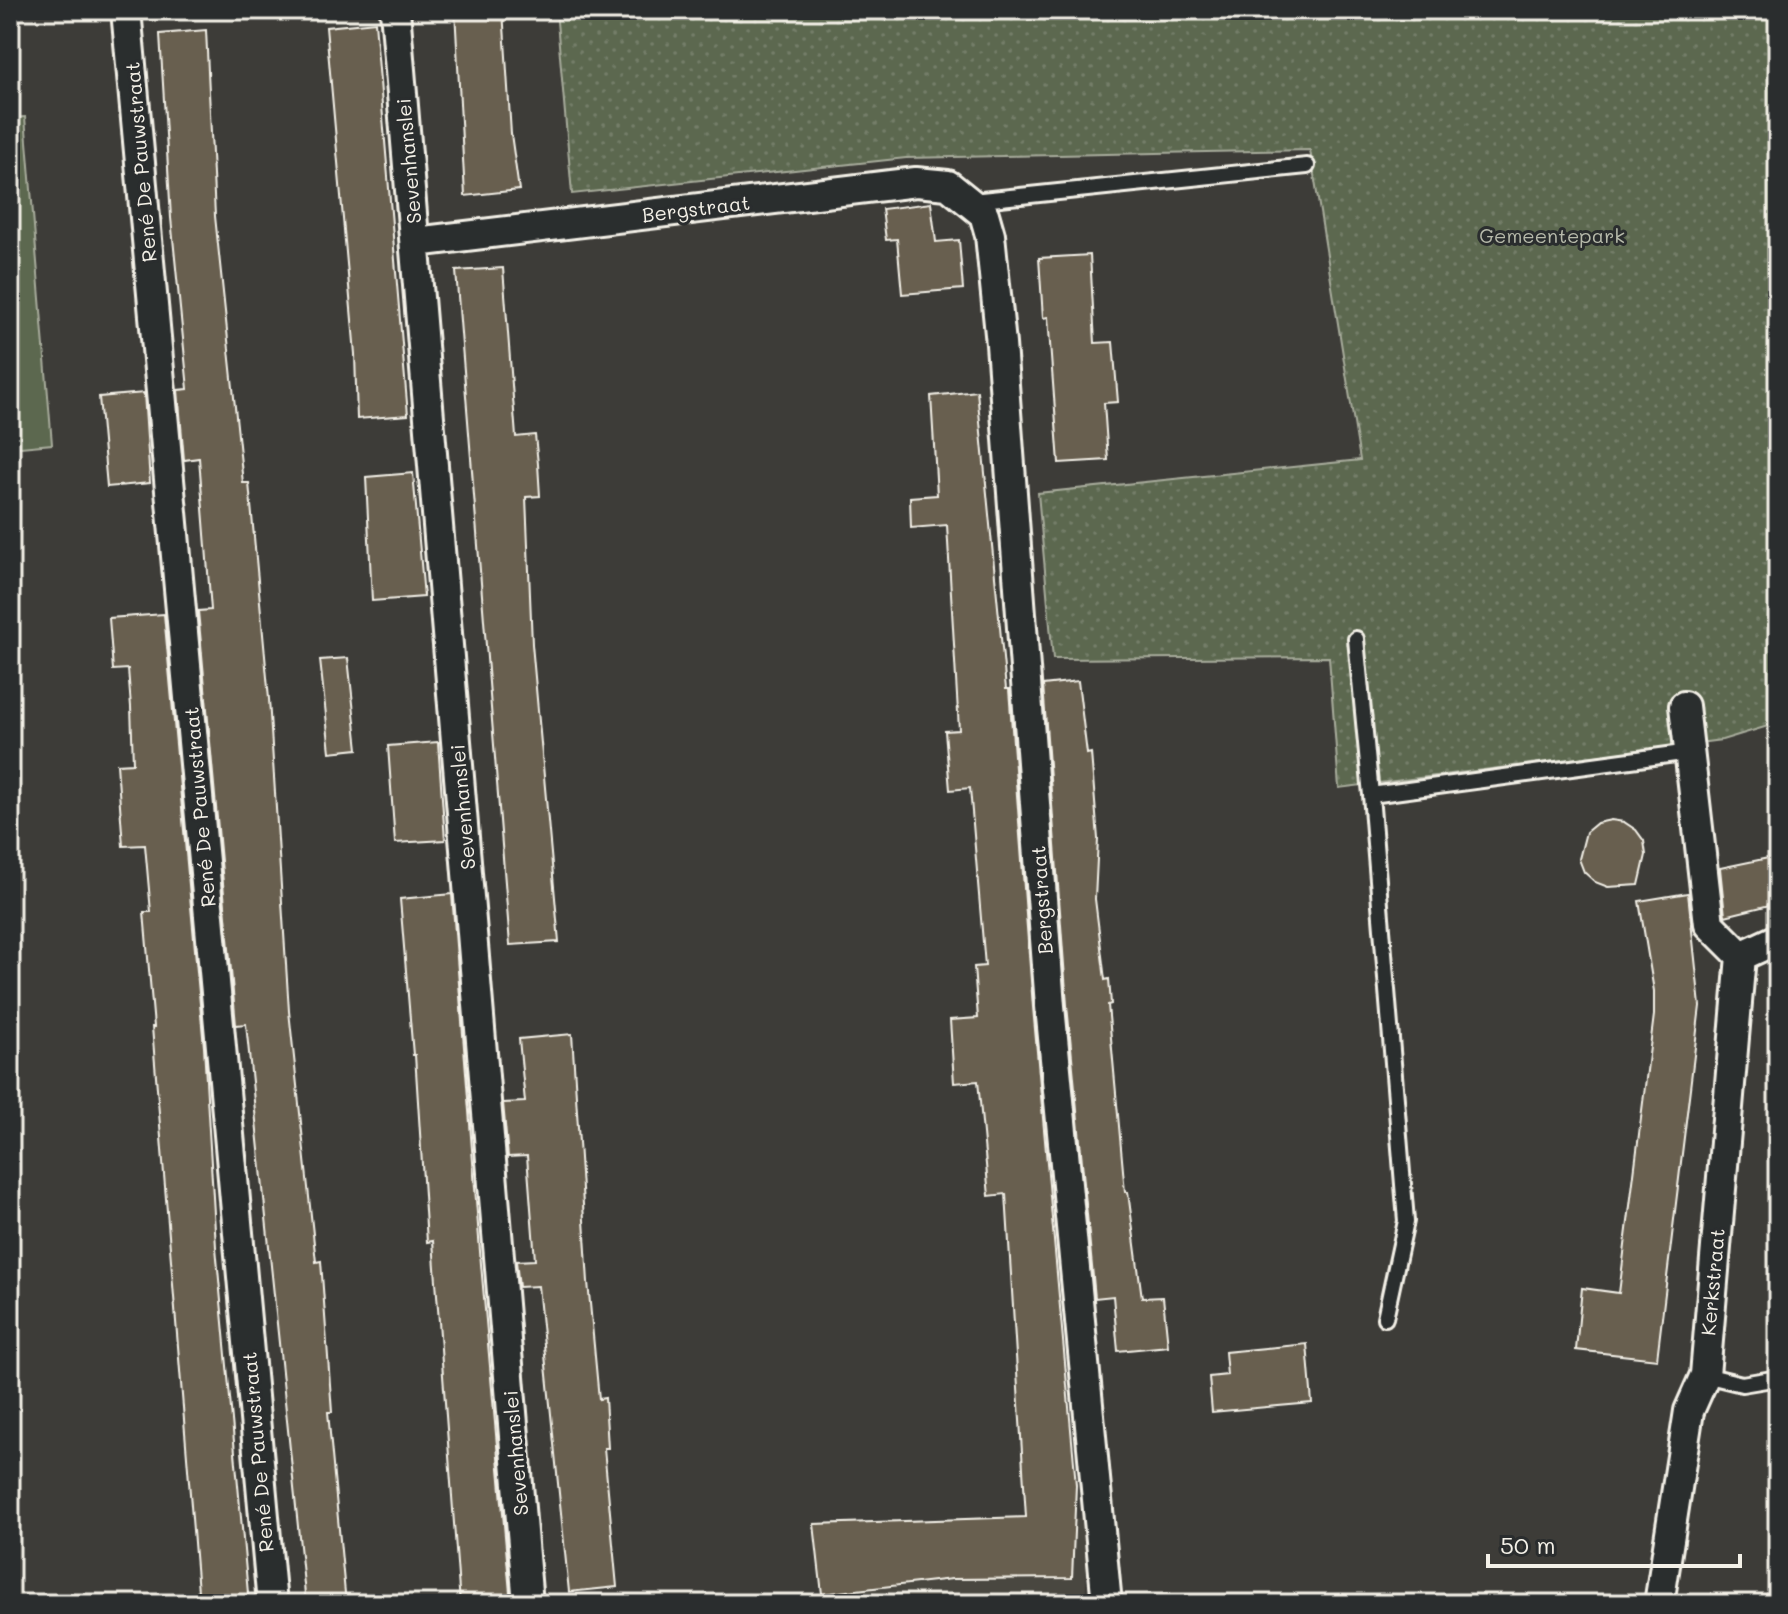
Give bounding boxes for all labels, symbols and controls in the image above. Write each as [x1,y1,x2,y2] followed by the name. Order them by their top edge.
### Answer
[118,61,162,263] street label: René De Pauwstraat
[390,97,426,225] street label: Sevenhanslei
[640,188,751,228] street label: Bergstraat
[1479,222,1625,248] park label: Gemeentepark
[177,706,221,908] street label: René De Pauwstraat
[444,743,480,871] street label: Sevenhanslei
[1024,845,1058,955] street label: Bergstraat
[1694,1227,1730,1337] street label: Kerkstraat
[235,1351,279,1553] street label: René De Pauwstraat
[497,1389,533,1517] street label: Sevenhanslei
[1488,1518,1740,1568] scale bar
[1500,1529,1556,1560] text: 50 m

